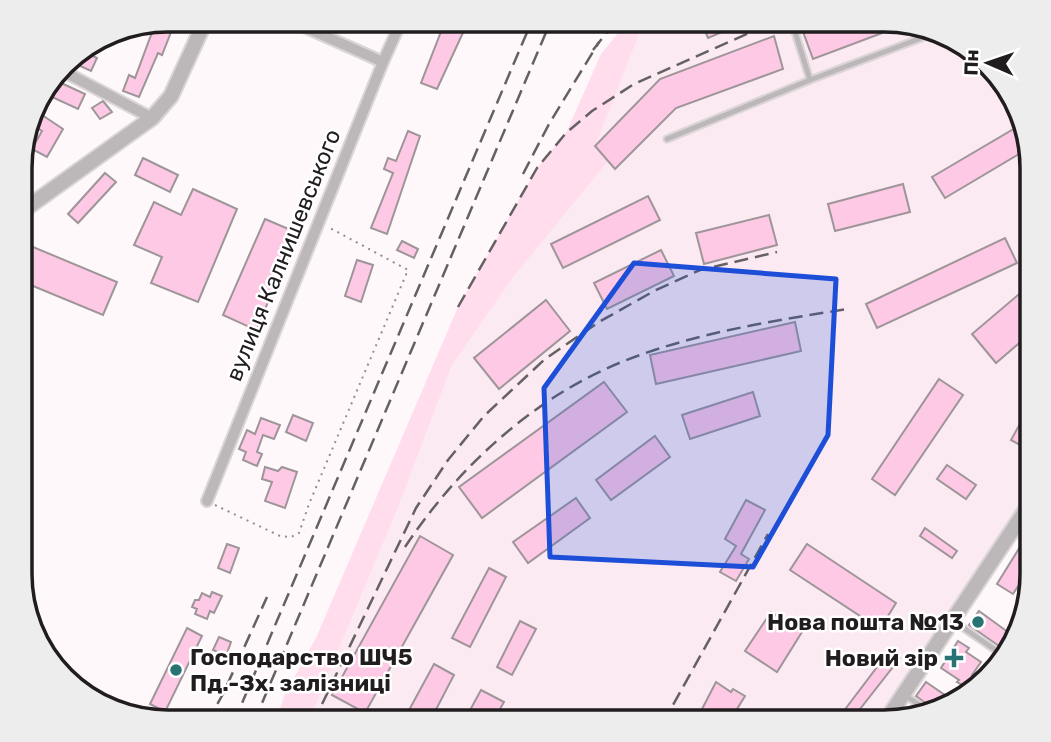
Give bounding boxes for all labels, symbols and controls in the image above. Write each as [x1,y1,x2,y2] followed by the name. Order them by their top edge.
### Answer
[953,28,1023,98] north arrow
[960,49,983,76] text: Пн
[220,125,346,385] street label: вулиця Калнишевського
[767,608,964,636] place label: Нова пошта №13
[970,614,986,630] marker: Нова пошта №13
[190,643,413,697] place label: Господарство ШЧ5 Пд.-Зх. залізниці
[825,644,938,672] place label: Новий зір
[944,648,964,668] marker: Новий зір
[168,662,184,678] marker: Господарство ШЧ5 Пд.-Зх. залізниці

